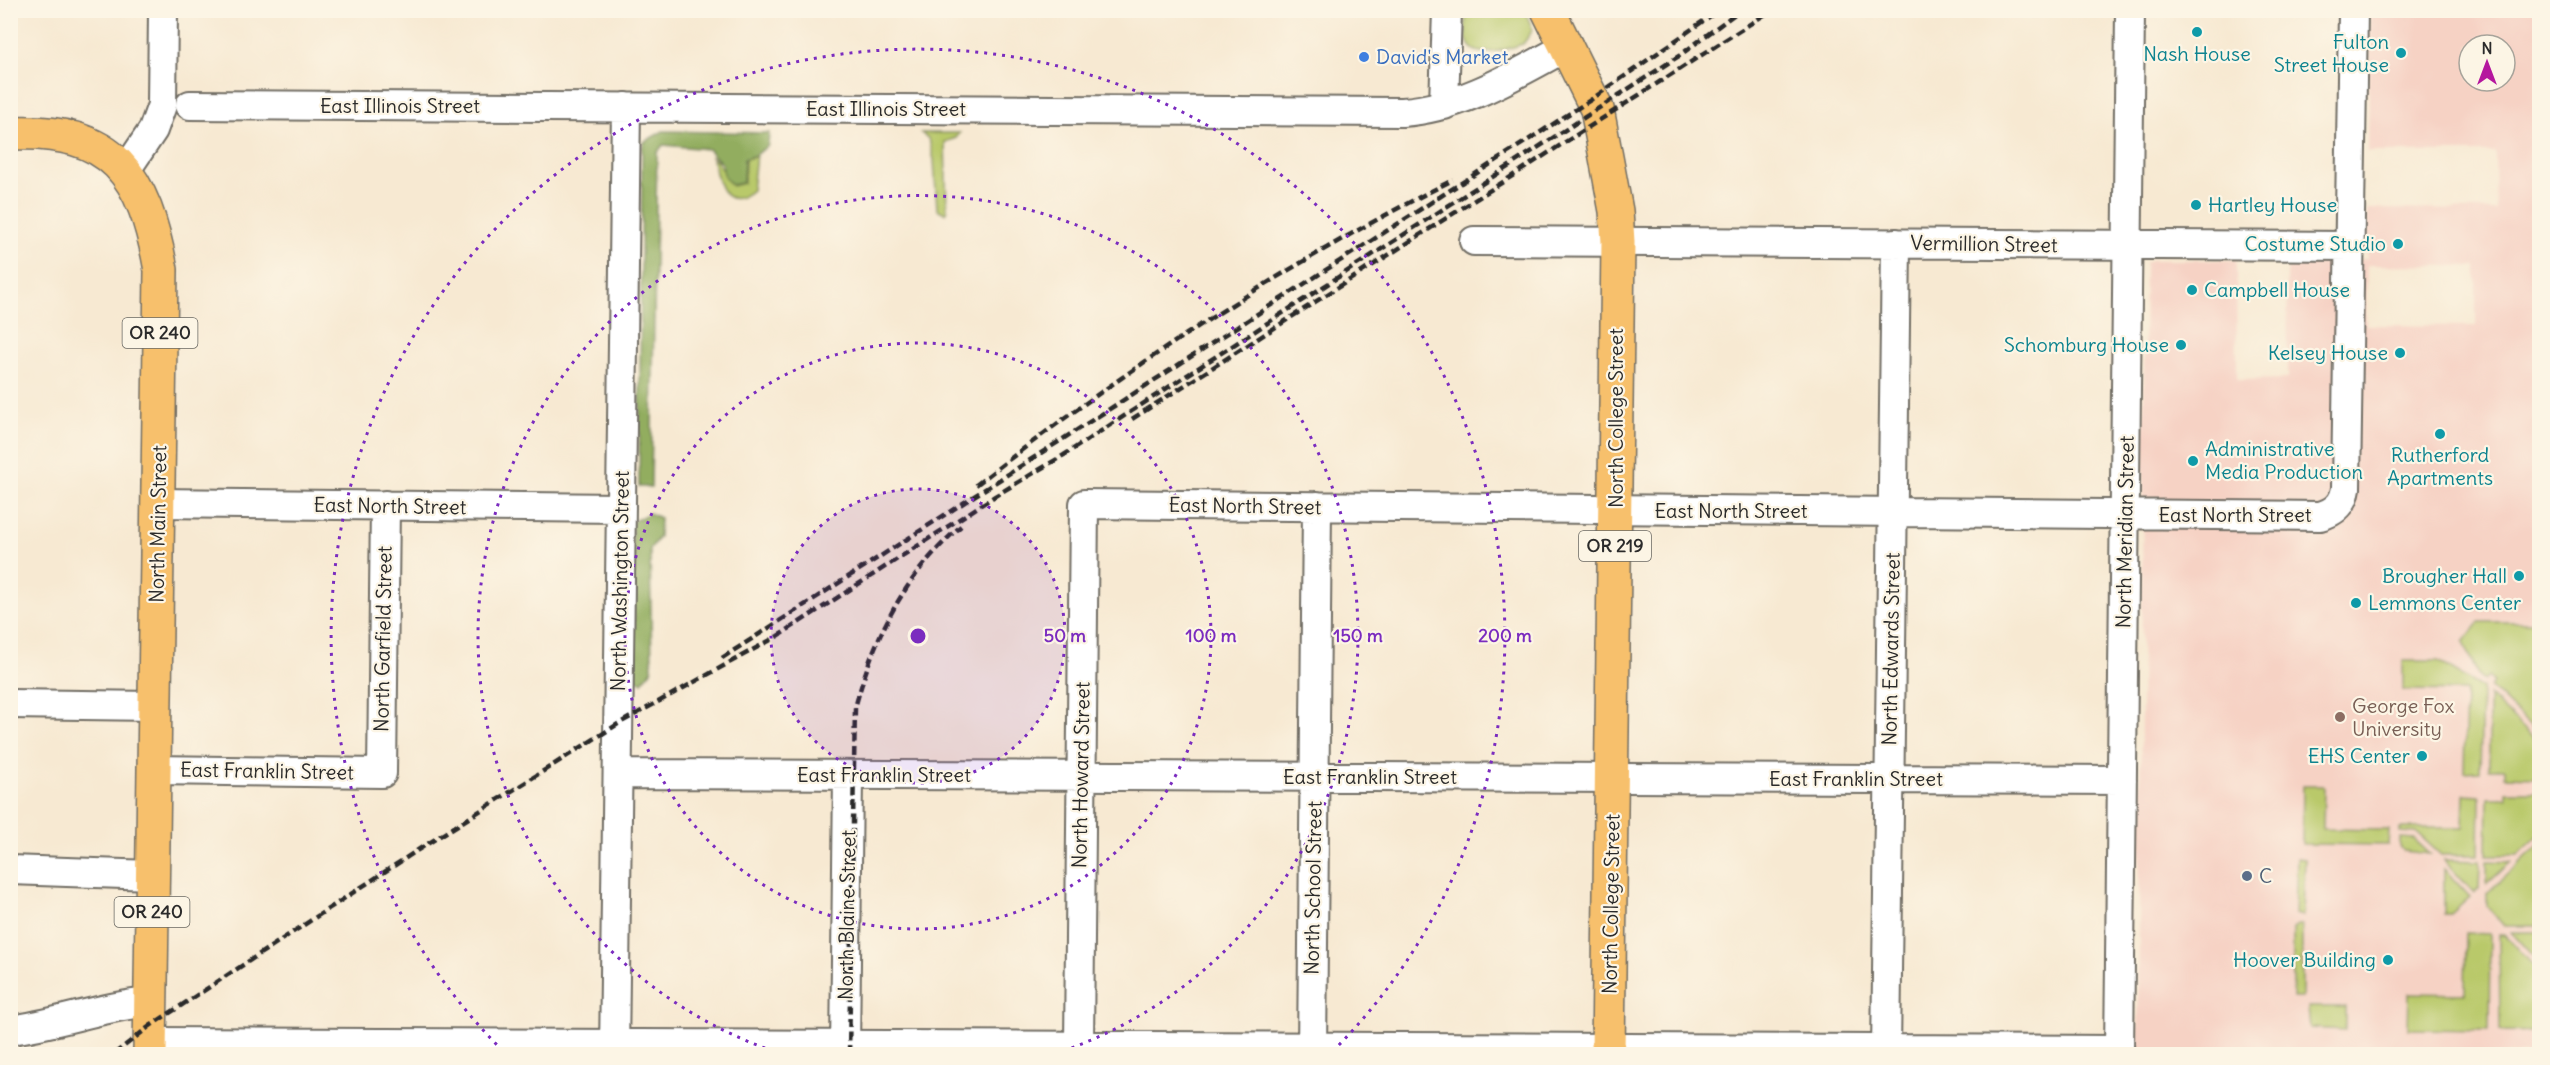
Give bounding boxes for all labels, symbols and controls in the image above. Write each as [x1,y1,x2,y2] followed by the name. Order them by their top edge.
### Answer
[2190,25,2204,39] marker: Nash House
[2274,29,2389,77] place label: Fulton Street House
[2457,33,2517,93] north arrow
[2481,38,2493,58] text: N
[2143,41,2251,66] place label: Nash House
[1376,44,1509,69] place label: David's Market
[2394,46,2408,60] marker: Fulton Street House
[1357,50,1371,64] marker: David's Market
[320,93,480,118] street label: East Illinois Street
[806,96,966,121] street label: East Illinois Street
[2208,192,2337,217] place label: Hartley House
[2189,198,2203,212] marker: Hartley House
[1910,230,2058,257] street label: Vermillion Street
[2245,231,2386,256] place label: Costume Studio
[2391,237,2405,251] marker: Costume Studio
[2204,277,2350,302] place label: Campbell House
[2185,283,2199,297] marker: Campbell House
[122,318,198,348] road number: OR 240
[1603,328,1628,508] street label: North College Street
[2004,332,2169,357] place label: Schomburg House
[2174,338,2188,352] marker: Schomburg House
[2268,340,2388,365] place label: Kelsey House
[2393,346,2407,360] marker: Kelsey House
[2433,427,2447,441] marker: Rutherford Apartments
[2110,435,2139,629] street label: North Meridian Street
[2205,436,2363,484] place label: Administrative Media Production
[2387,442,2493,490] place label: Rutherford Apartments
[144,445,171,603] street label: North Main Street
[2186,454,2200,468] marker: Administrative Media Production
[605,470,634,691] street label: North Washington Street
[313,492,467,519] street label: East North Street
[1168,492,1322,519] street label: East North Street
[1655,498,1808,523] street label: East North Street
[2159,502,2312,527] street label: East North Street
[1579,531,1651,561] road number: OR 219
[368,545,397,732] street label: North Garfield Street
[1876,552,1905,746] street label: North Edwards Street
[2382,563,2507,588] place label: Brougher Hall
[2512,569,2526,583] marker: Brougher Hall
[2368,590,2521,615] place label: Lemmons Center
[2349,596,2363,610] marker: Lemmons Center
[1044,624,1086,647] text: 50 m
[1186,624,1237,647] text: 100 m
[1333,624,1383,647] text: 150 m
[1478,624,1532,647] text: 200 m
[908,626,928,646] centre of rings
[1066,681,1095,869] street label: North Howard Street
[2352,693,2454,741] place label: George Fox University
[2333,710,2347,724] marker: George Fox University
[2308,743,2410,768] place label: EHS Center
[2415,749,2429,763] marker: EHS Center
[180,756,354,785] street label: East Franklin Street
[797,762,971,787] street label: East Franklin Street
[1283,764,1457,789] street label: East Franklin Street
[1769,766,1943,791] street label: East Franklin Street
[1298,801,1327,975] street label: North School Street
[1596,813,1625,994] street label: North College Street
[833,829,860,1000] street label: North Blaine Street
[2259,863,2272,888] place label: C
[2240,869,2254,883] marker: C
[114,897,190,927] road number: OR 240
[2233,947,2376,972] place label: Hoover Building
[2381,953,2395,967] marker: Hoover Building

